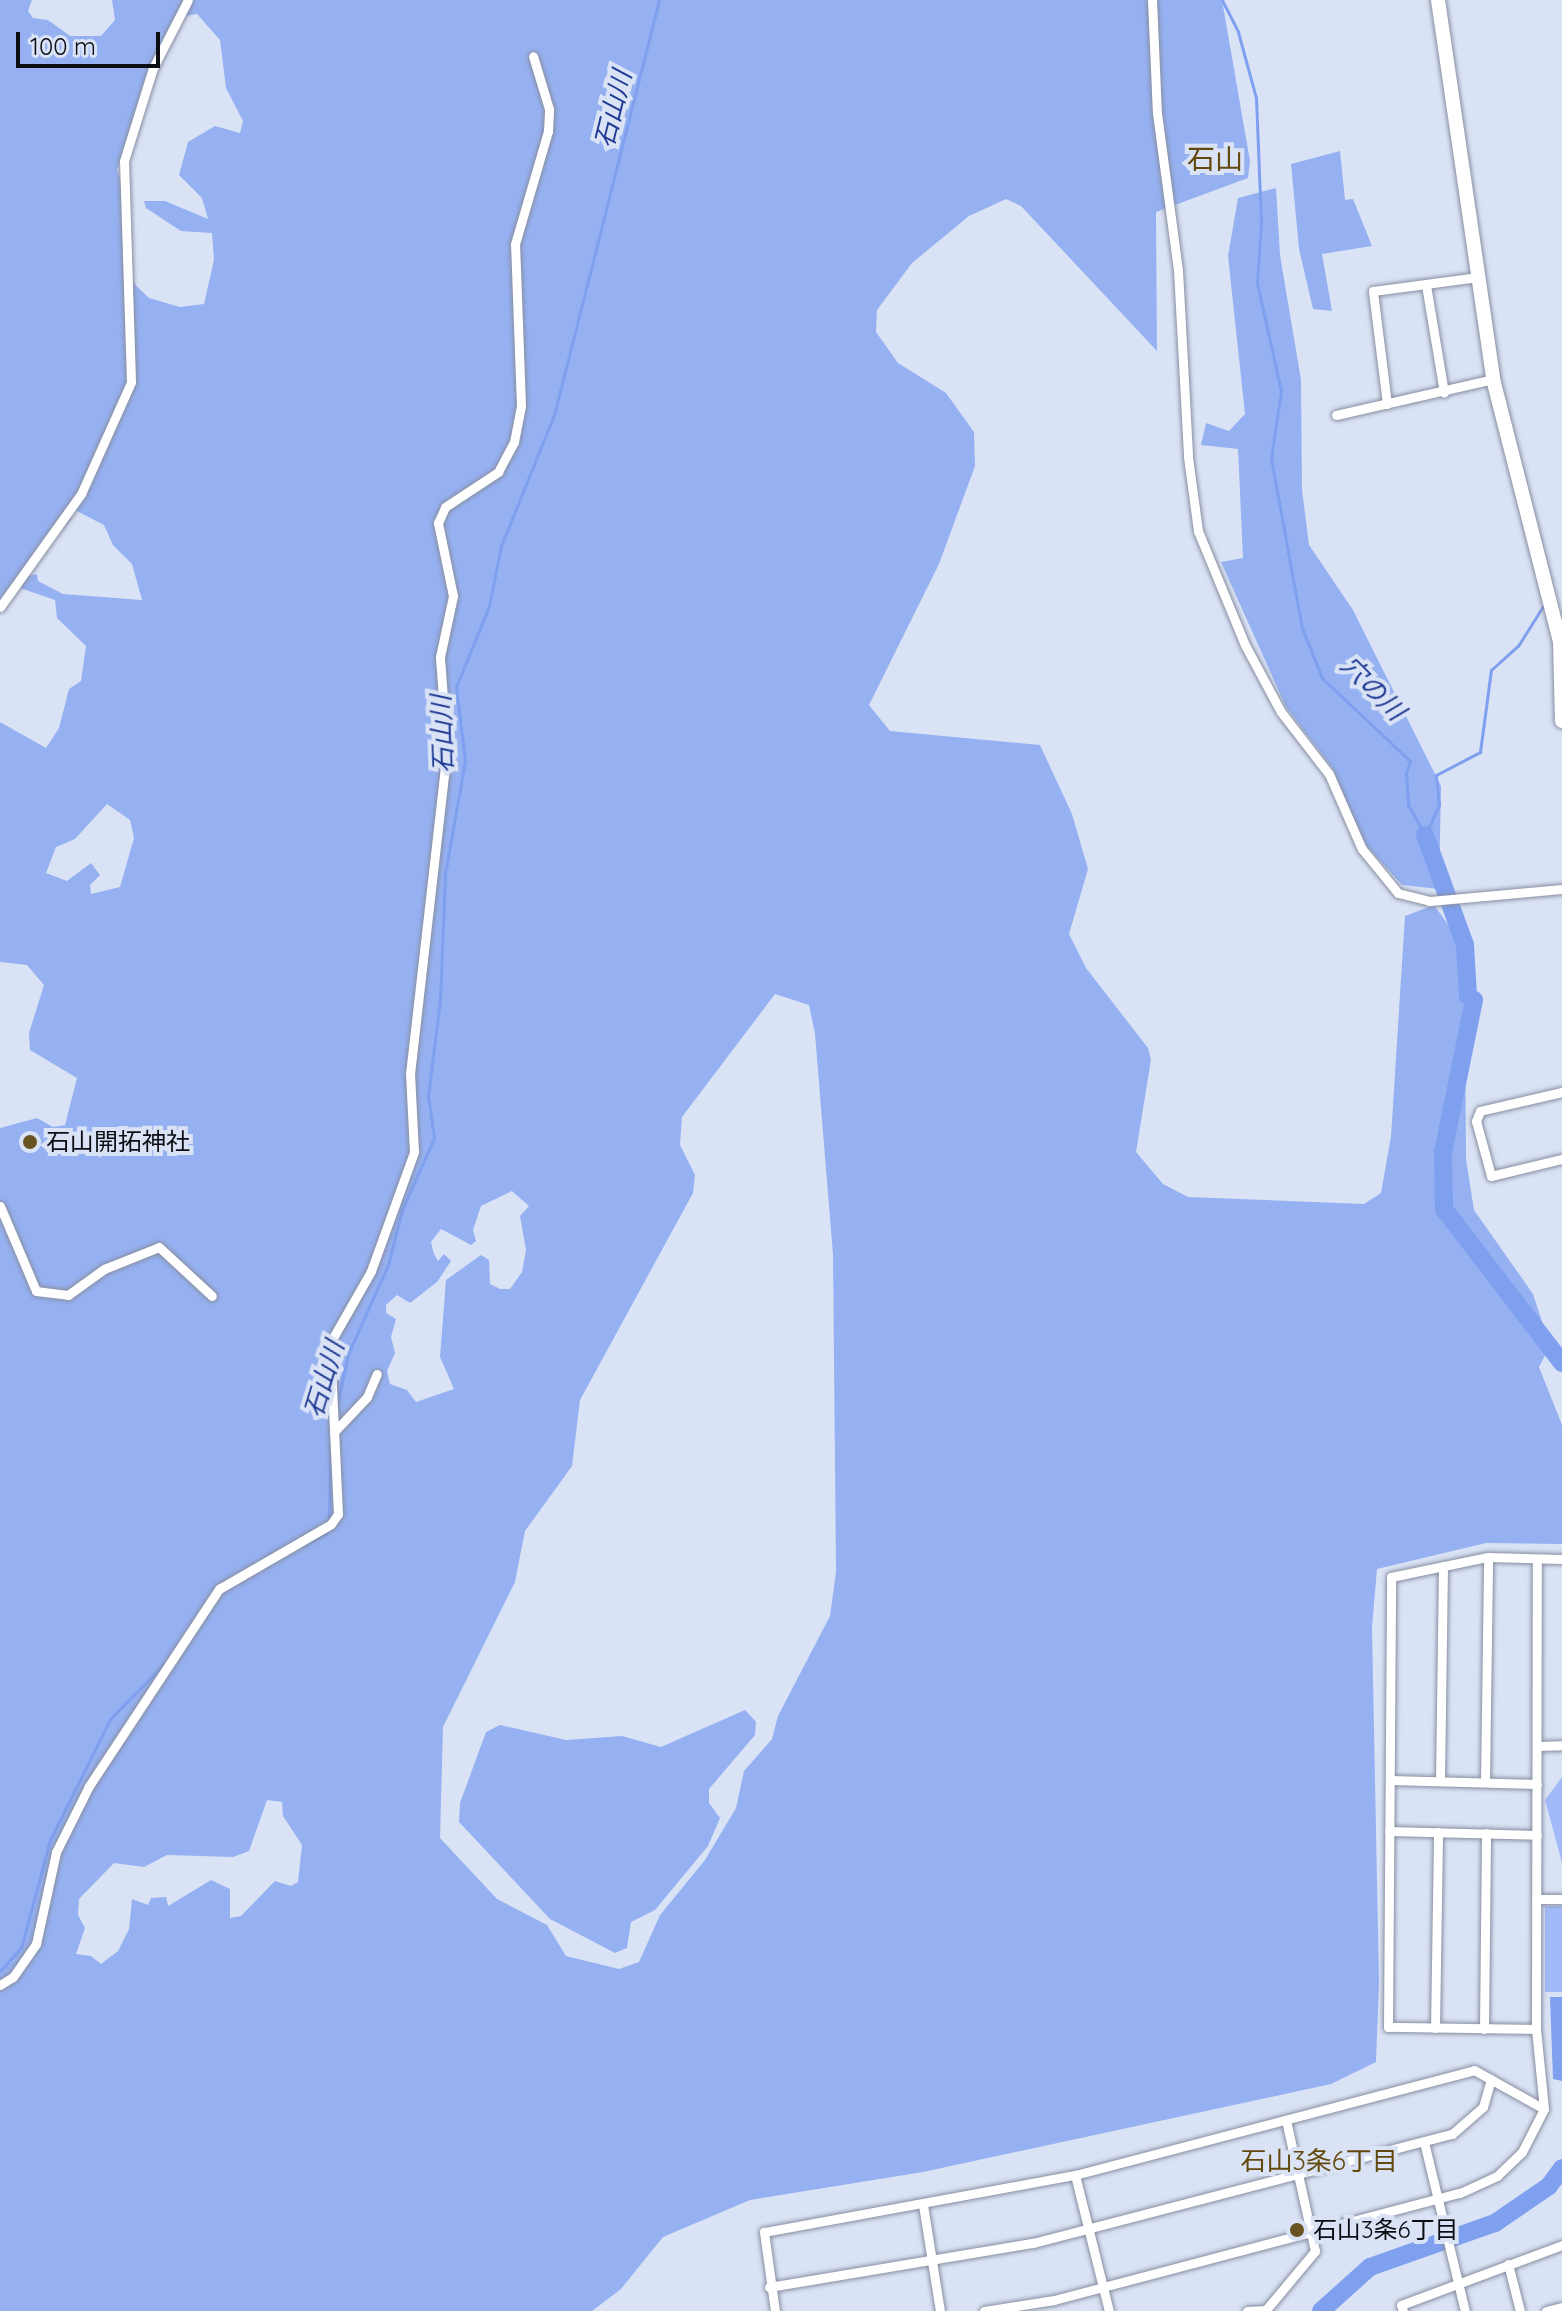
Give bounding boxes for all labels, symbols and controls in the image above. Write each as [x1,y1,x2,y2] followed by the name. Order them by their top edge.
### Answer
[20,16,164,66] scale bar
[30,31,96,61] text: 100 m
[588,67,638,151] water label: 石山川
[1187,142,1243,176] district label: 石山
[1334,649,1412,727] water label: 穴の川
[425,694,459,774] water label: 石山川
[46,1128,190,1156] place label: 石山開拓神社
[21,1133,39,1151] marker: 石山開拓神社
[298,1337,350,1421] water label: 石山川
[1240,2145,1398,2177] district label: 石山3条6丁目
[1313,2216,1458,2244] place label: 石山3条6丁目
[1288,2221,1306,2239] marker: 石山3条6丁目

